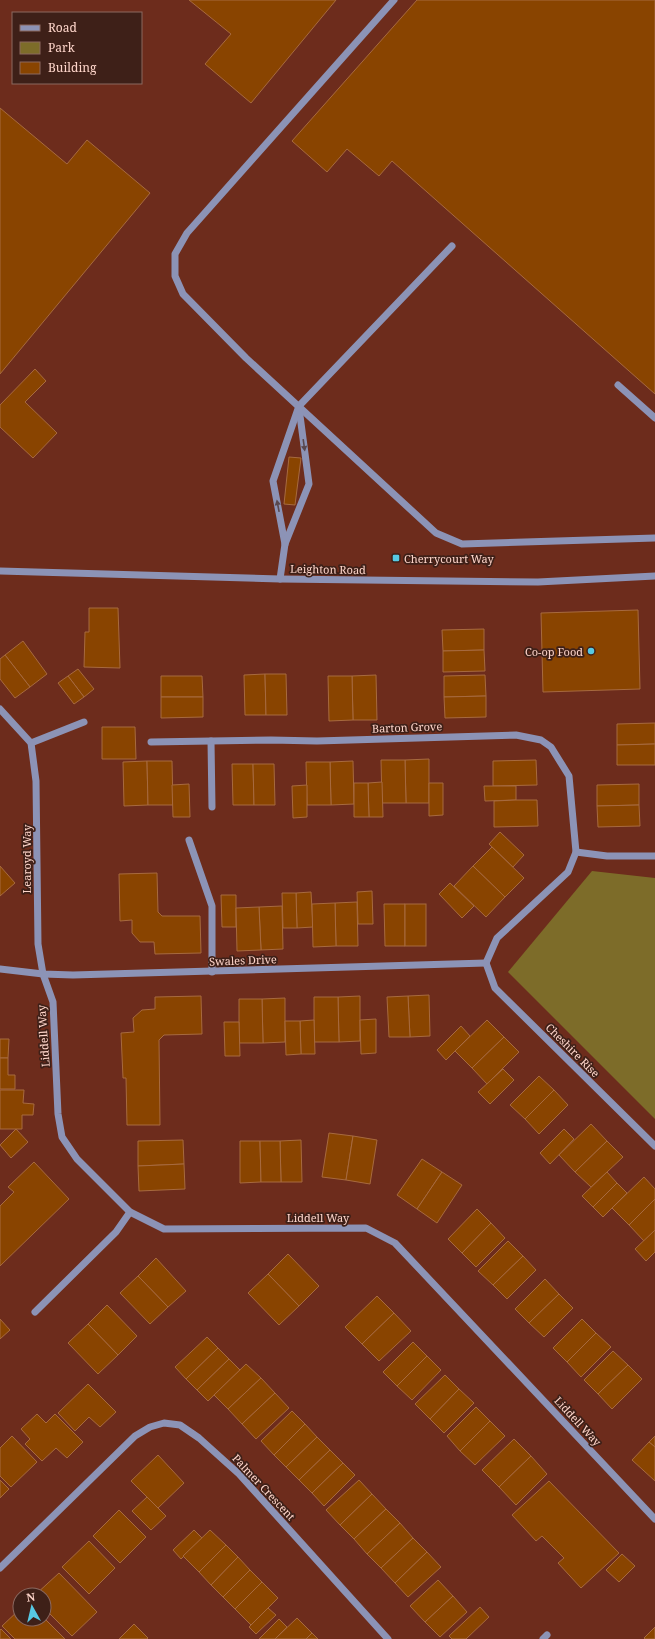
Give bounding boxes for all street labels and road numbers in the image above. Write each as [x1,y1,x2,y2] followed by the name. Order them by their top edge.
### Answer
[290,561,366,577] street label: Leighton Road
[372,718,443,736] street label: Barton Grove
[19,824,34,894] street label: Learoyd Way
[209,951,277,969] street label: Swales Drive
[33,1004,53,1068] street label: Liddell Way
[543,1020,603,1080] street label: Cheshire Rise
[287,1210,350,1225] street label: Liddell Way
[551,1393,605,1449] street label: Liddell Way
[229,1451,299,1524] street label: Palmer Crescent

